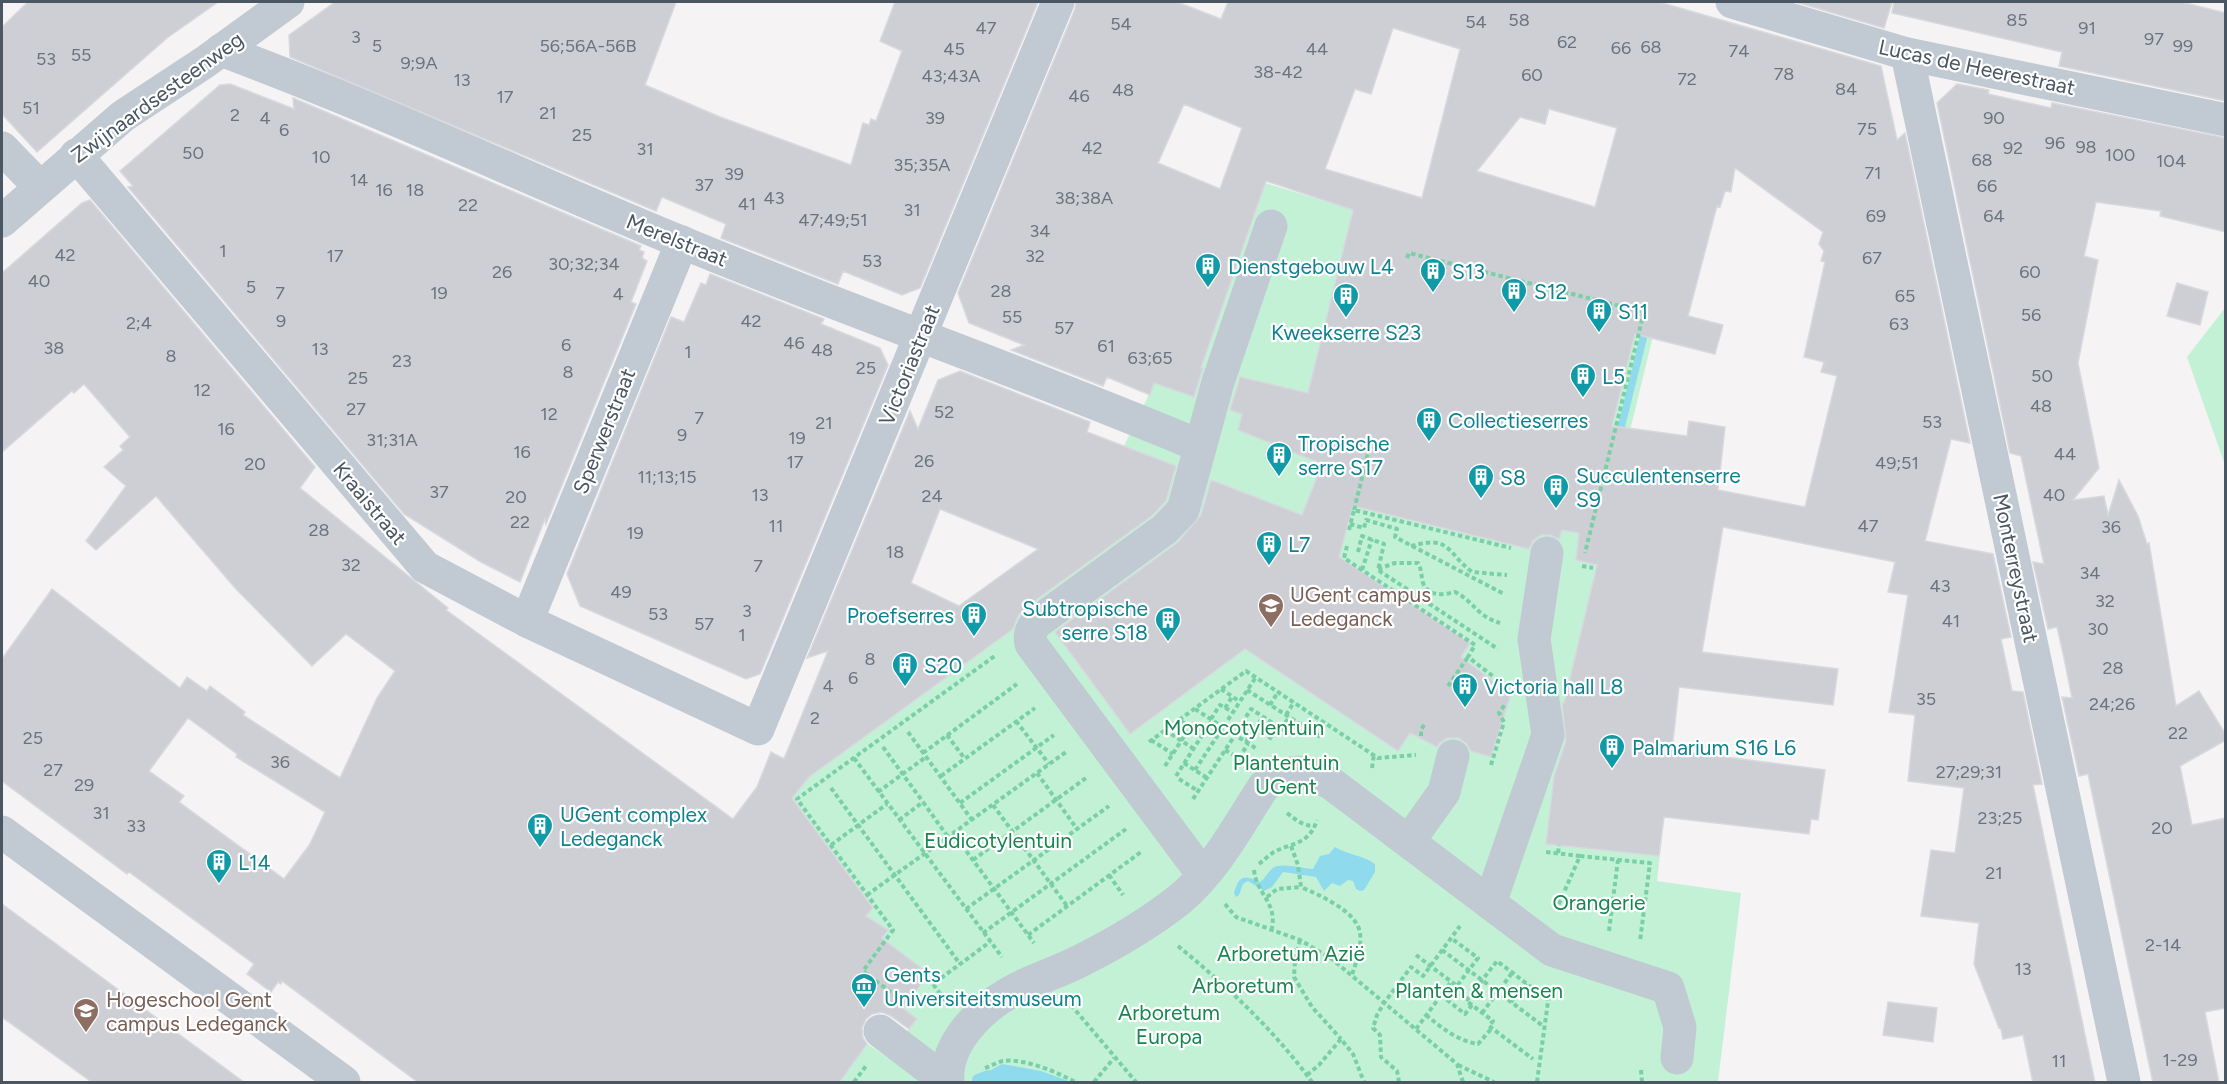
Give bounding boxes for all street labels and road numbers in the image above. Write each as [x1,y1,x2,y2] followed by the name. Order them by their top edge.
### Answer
[66,26,248,168] street label: Zwijnaardsesteenweg
[1877,34,2078,100] street label: Lucas de Heerestraat
[623,208,731,272] street label: Merelstraat
[873,301,945,429] street label: Victoriastraat
[568,365,640,497] street label: Sperwerstraat
[328,457,412,550] street label: Kraaistraat
[1988,491,2044,645] street label: Monterreystraat

